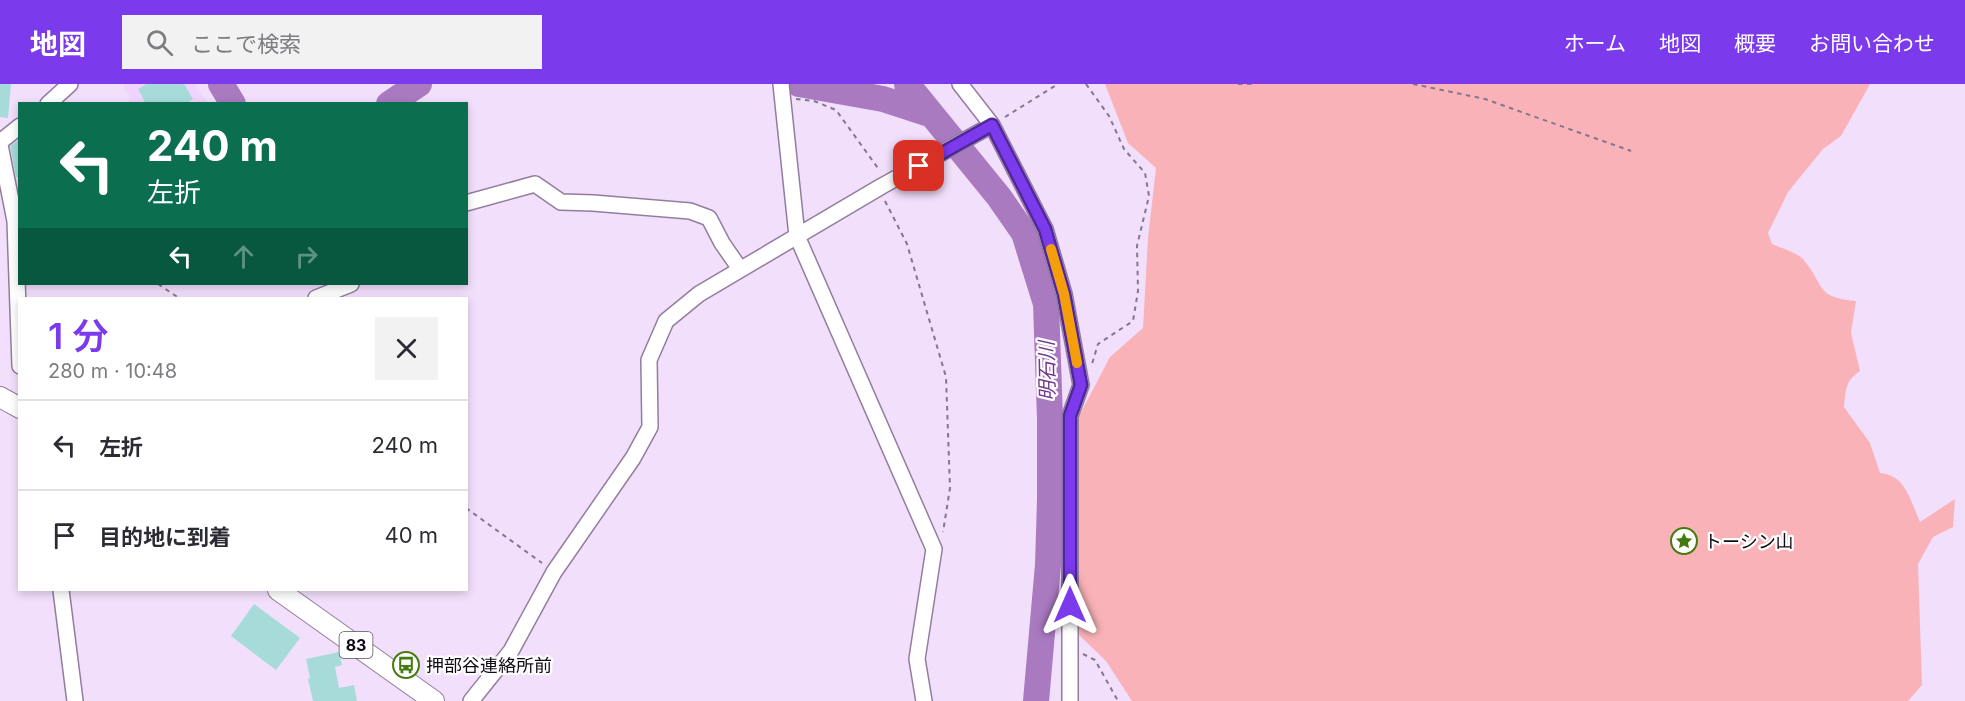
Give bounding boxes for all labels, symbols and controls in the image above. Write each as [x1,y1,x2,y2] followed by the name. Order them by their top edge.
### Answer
[122,15,542,69] search box
[143,26,176,59] icon: search
[30,27,86,61] text: 地図
[191,31,301,57] text: ここで検索
[1564,31,1626,56] text: ホーム
[1659,31,1701,56] text: 地図
[1734,31,1776,56] text: 概要
[1809,31,1935,56] text: お問い合わせ
[147,120,278,171] text: 240 m
[48,126,126,204] icon: left
[893,140,944,191] pin
[902,149,935,182] icon: arrive
[147,176,201,209] text: 左折
[164,240,197,273] icon: left
[227,240,260,273] icon: ahead
[290,240,323,273] icon: right
[48,314,108,358] text: 1 分
[375,317,438,380] button: close
[1034,339,1060,401] water label: 明石川
[48,359,177,383] text: 280 m · 10:48
[48,429,81,462] icon: left
[371,432,438,458] text: 240 m
[99,434,143,460] text: 左折
[48,519,81,552] icon: arrive
[384,522,438,548] text: 40 m
[99,524,231,550] text: 目的地に到着
[1669,526,1699,556] place icon: トーシン山
[1704,531,1794,552] place label: トーシン山
[1038,573,1102,637] position arrow
[340,632,372,658] road number: 83
[391,650,421,680] bus stop icon: 押部谷連絡所前
[426,655,552,676] place label: 押部谷連絡所前

